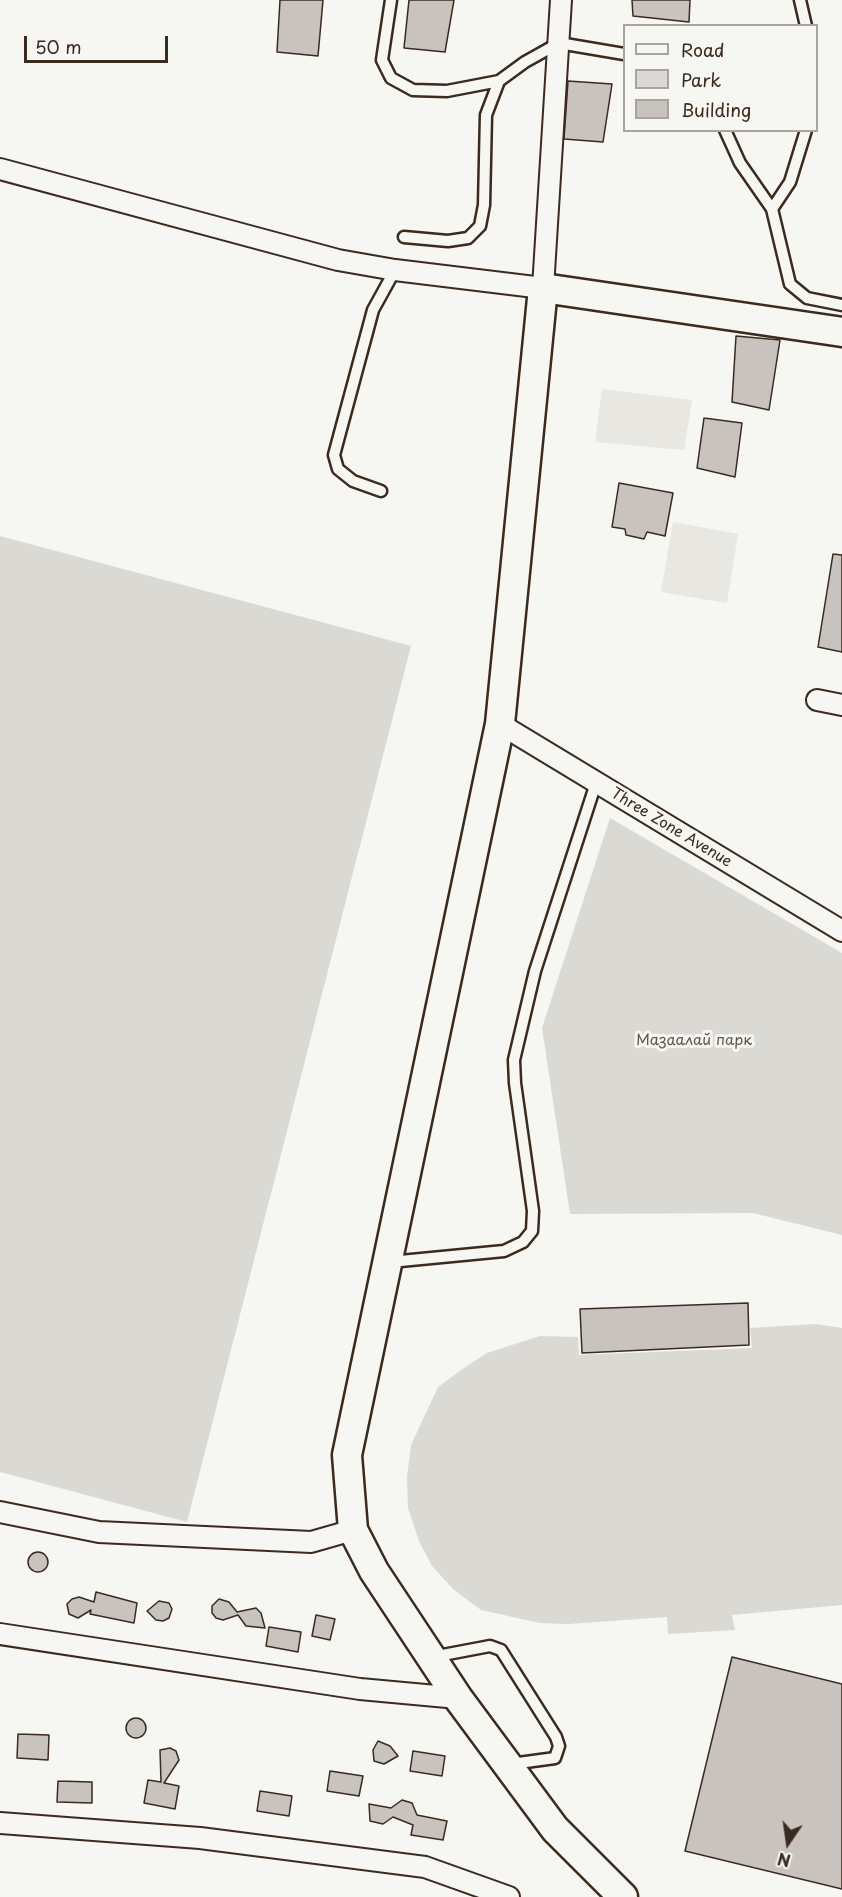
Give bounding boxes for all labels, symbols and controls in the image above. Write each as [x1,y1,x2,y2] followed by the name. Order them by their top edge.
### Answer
[27,24,171,62] scale bar
[623,24,818,132] legend
[35,33,82,60] text: 50 m
[681,36,725,63] text: Road
[681,66,721,93] text: Park
[681,96,751,123] text: Building
[607,785,735,871] street label: Three Zone Avenue
[636,1032,752,1050] park label: Мазаалай парк
[758,1813,818,1873] north arrow
[775,1847,793,1874] text: N

